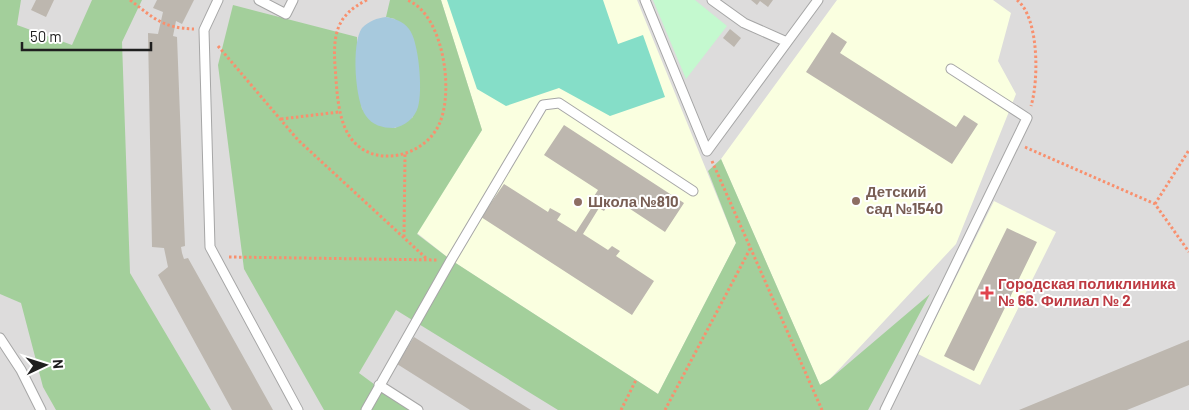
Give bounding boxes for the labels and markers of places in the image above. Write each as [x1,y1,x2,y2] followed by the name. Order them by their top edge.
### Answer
[866,182,943,217] place label: Детский сад №1540
[588,192,679,210] place label: Школа №810
[850,195,862,207] marker: Детский сад №1540
[572,196,584,208] marker: Школа №810
[998,274,1176,309] place label: Городская поликлиника № 66. Филиал № 2
[980,286,994,300] marker: Городская поликлиника № 66. Филиал № 2

